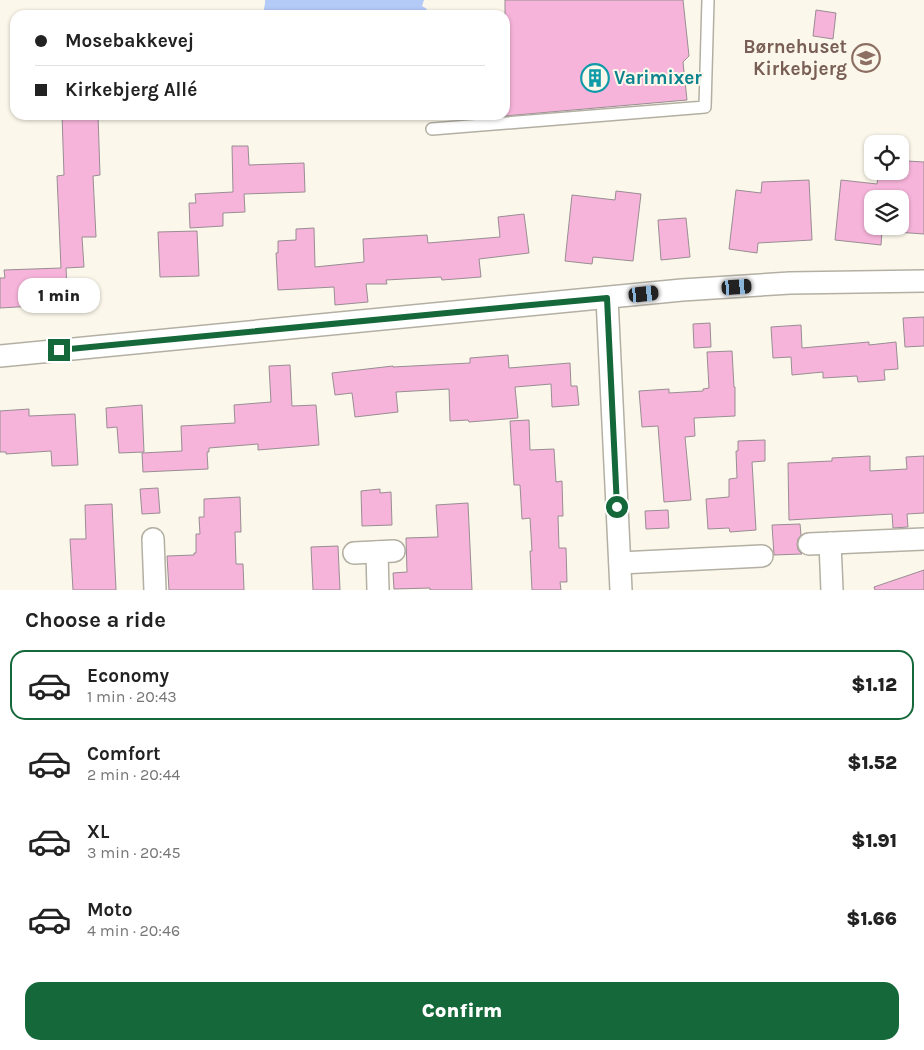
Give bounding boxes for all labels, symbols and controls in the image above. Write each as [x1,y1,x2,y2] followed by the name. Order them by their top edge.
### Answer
[65,30,194,52] text: Mosebakkevej
[743,36,847,80] place label: Børnehuset Kirkebjerg
[851,43,881,73] school or university icon: Børnehuset Kirkebjerg
[580,63,610,93] building icon: Varimixer
[614,67,702,89] place label: Varimixer
[65,79,197,101] text: Kirkebjerg Allé
[864,135,909,235] map controls
[864,135,909,180] button: locate
[864,190,909,235] button: layers
[18,278,100,312] callout: 1 min
[721,278,752,296] car
[628,285,659,303] car
[38,286,80,305] text: 1 min
[48,339,70,361] route end
[606,496,628,518] route start
[25,607,166,633] text: Choose a ride
[27,663,72,708] icon: car
[87,665,169,687] text: Economy
[851,674,897,696] text: $1.12
[87,687,177,706] text: 1 min · 20:43
[27,741,72,786] icon: car
[87,743,161,765] text: Comfort
[847,752,897,774] text: $1.52
[87,765,180,784] text: 2 min · 20:44
[27,819,72,864] icon: car
[87,821,109,843] text: XL
[851,830,897,852] text: $1.91
[87,843,181,862] text: 3 min · 20:45
[27,897,72,942] icon: car
[87,899,133,921] text: Moto
[846,908,897,930] text: $1.66
[87,921,180,940] text: 4 min · 20:46
[25,982,899,1040] button: Confirm

